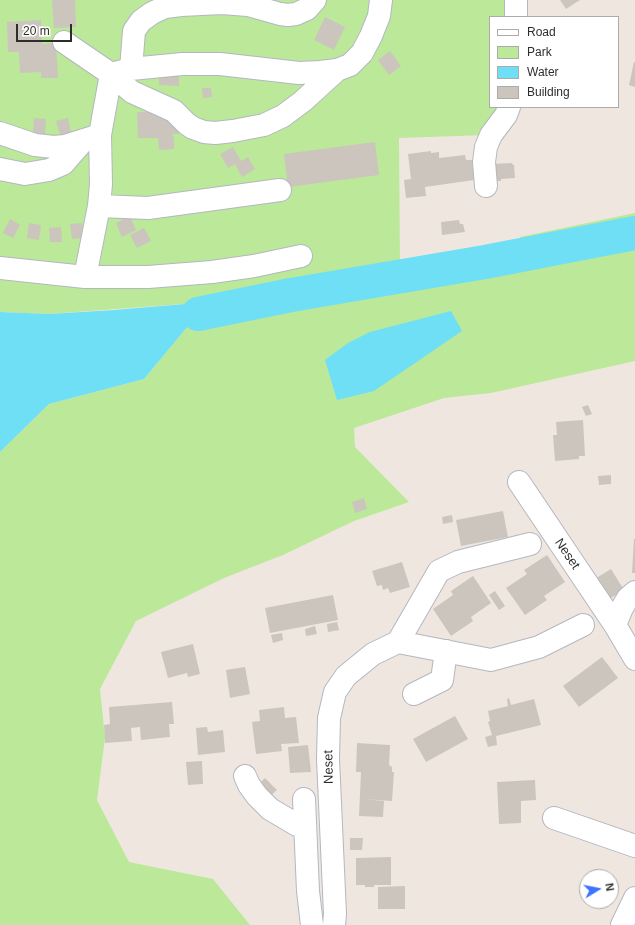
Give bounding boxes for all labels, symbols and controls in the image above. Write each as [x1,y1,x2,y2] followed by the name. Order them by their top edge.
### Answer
[18,16,74,42] scale bar
[489,16,619,108] legend
[23,24,50,38] text: 20 m
[527,25,556,39] text: Road
[527,45,552,59] text: Park
[527,65,559,79] text: Water
[527,85,570,99] text: Building
[551,536,583,572] street label: Neset
[321,750,337,784] street label: Neset
[579,869,619,909] north arrow
[603,882,616,892] text: N

